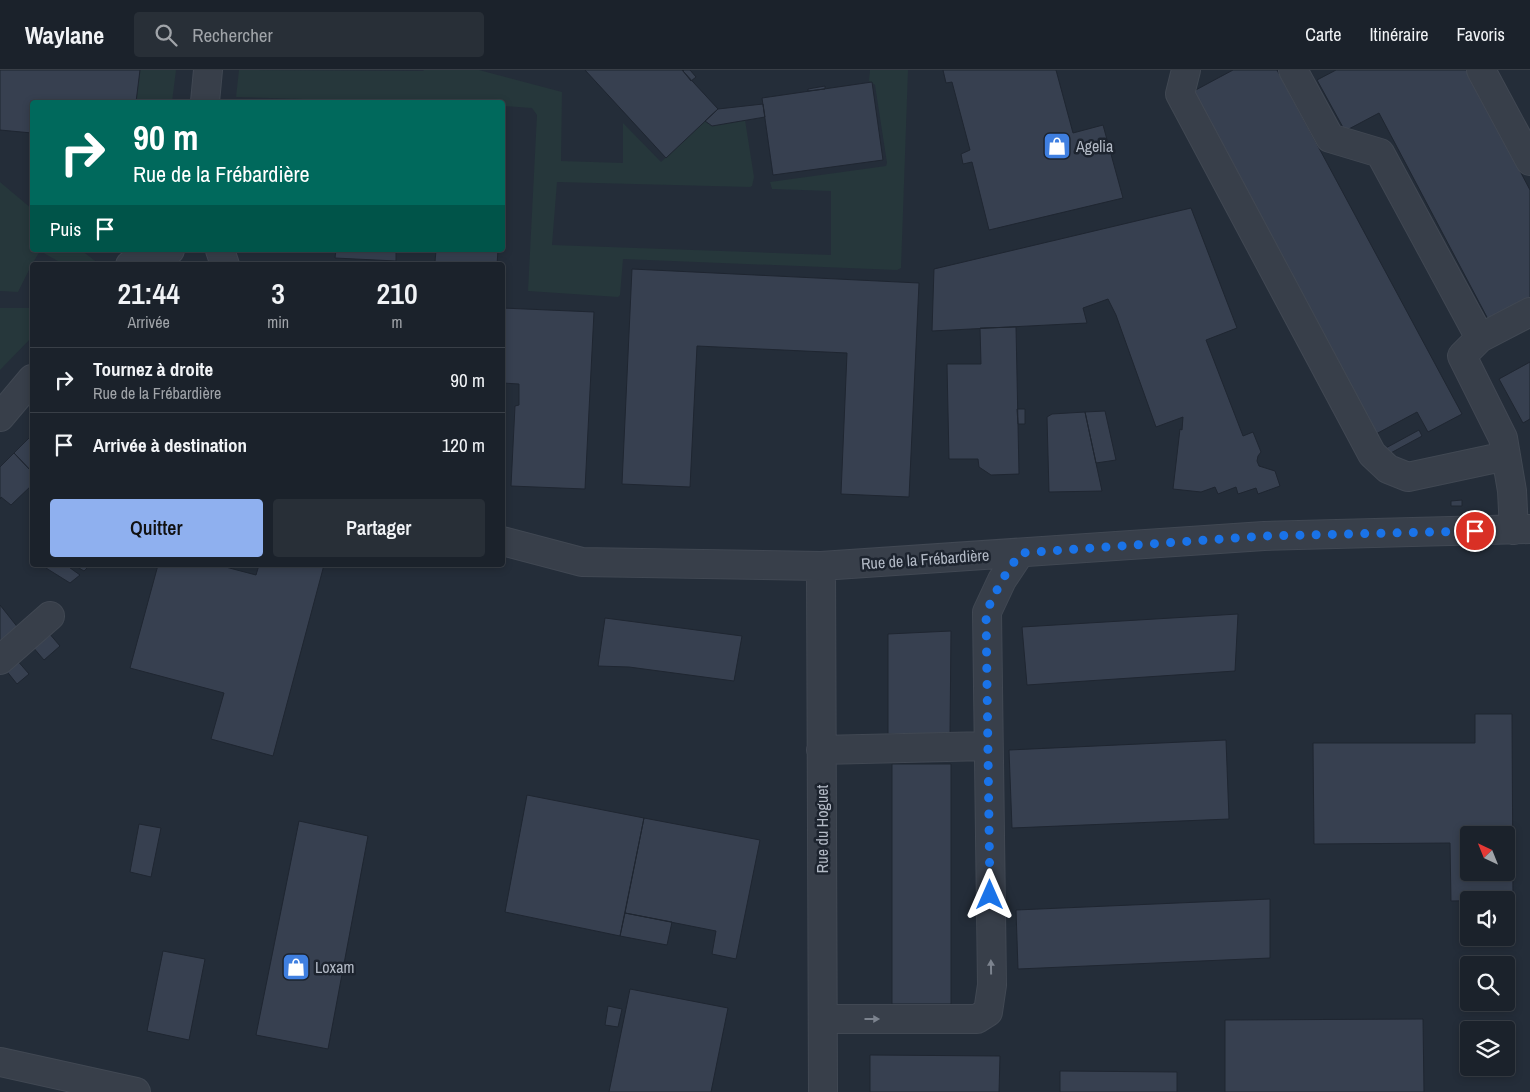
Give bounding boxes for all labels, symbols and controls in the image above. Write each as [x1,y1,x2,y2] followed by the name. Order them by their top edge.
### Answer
[134,12,484,57] search box
[25,19,104,51] text: Waylane
[152,21,180,49] icon: search
[192,22,273,48] text: Rechercher
[1305,22,1341,47] text: Carte
[1369,22,1429,47] text: Itinéraire
[1457,22,1505,47] text: Favoris
[133,114,198,161] text: 90 m
[50,120,115,185] icon: right
[1042,131,1072,161] shop icon: Agelia
[1075,135,1114,157] place label: Agelia
[133,159,310,189] text: Rue de la Frébardière
[91,215,119,243] icon: arrive
[50,216,81,242] text: Puis
[117,273,180,313] text: 21:44
[271,273,285,313] text: 3
[377,273,418,313] text: 210
[127,311,170,333] text: Arrivée
[267,311,289,333] text: min
[392,311,403,333] text: m
[93,356,213,382] text: Tournez à droite
[50,366,78,394] icon: right
[450,367,485,393] text: 90 m
[93,382,221,404] text: Rue de la Frébardière
[50,431,78,459] icon: arrive
[93,432,247,458] text: Arrivée à destination
[442,432,485,458] text: 120 m
[50,499,263,557] button: Quitter
[273,499,485,557] button: Partager
[1454,510,1496,552] pin
[1461,517,1489,545] icon: arrive
[860,544,990,574] street label: Rue de la Frébardière
[811,785,833,873] street label: Rue du Hoguet
[1460,826,1515,881] north arrow
[1460,826,1515,1076] map controls
[963,868,1015,920] position arrow
[1460,891,1515,946] button: sound
[281,952,311,982] shop icon: Loxam
[315,956,354,978] place label: Loxam
[1460,956,1515,1011] button: search
[987,959,995,975] one-way arrow
[864,1015,880,1023] one-way arrow
[1460,1021,1515,1076] button: layers

